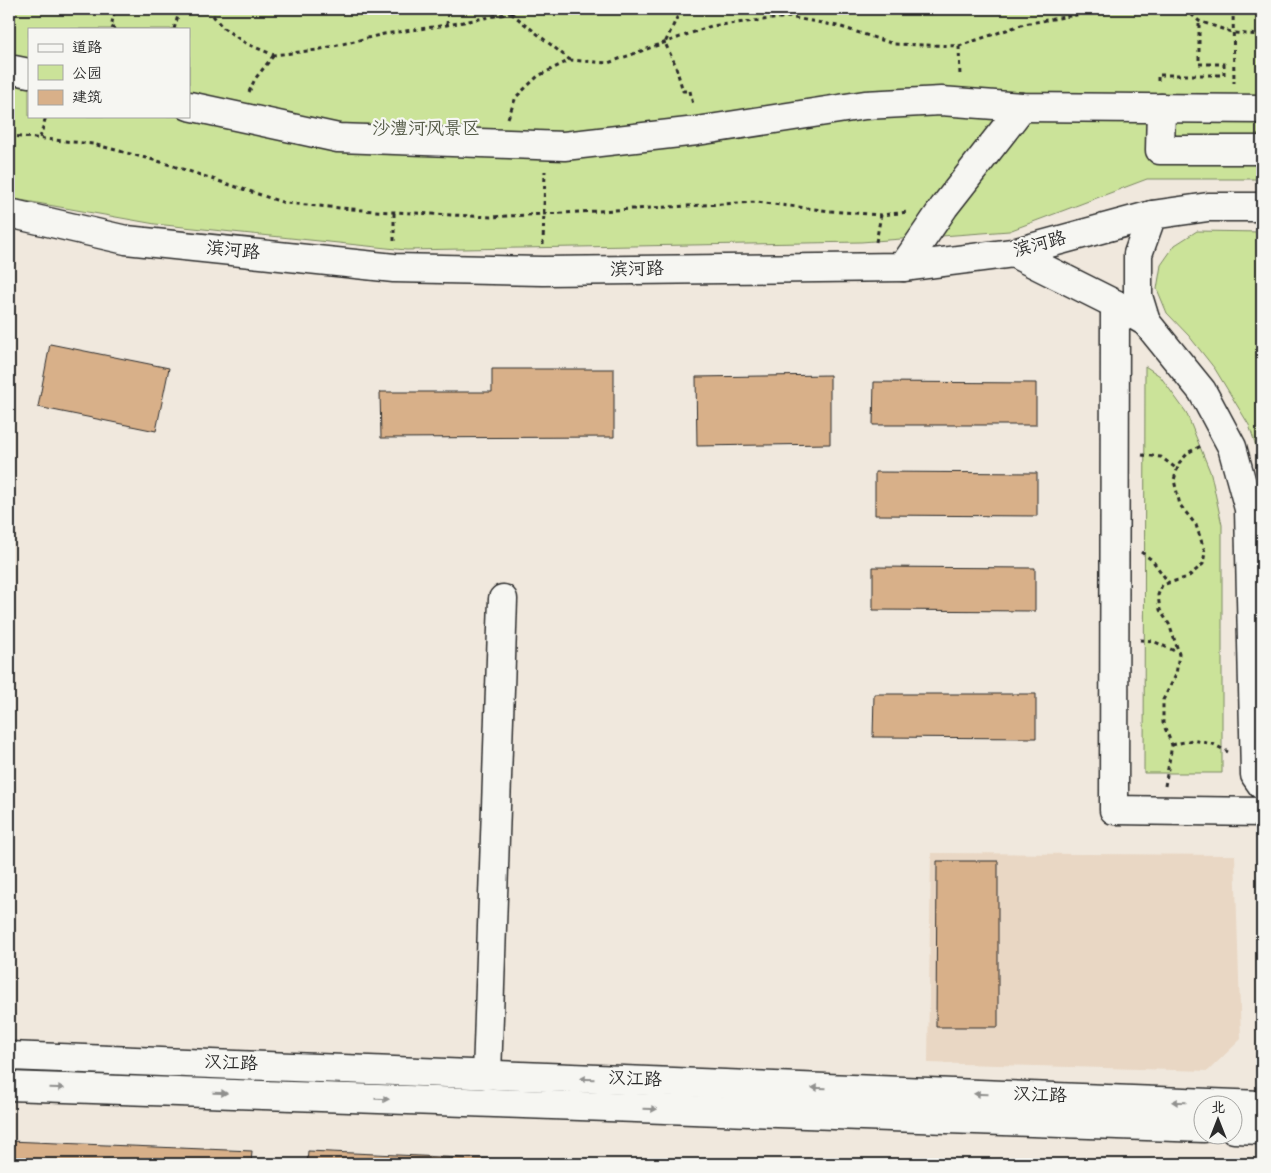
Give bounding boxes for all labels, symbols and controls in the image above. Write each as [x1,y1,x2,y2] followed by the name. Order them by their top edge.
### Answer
[28,28,190,118] legend
[72,36,102,60] text: 道路
[72,62,102,86] text: 公园
[72,86,102,110] text: 建筑
[372,115,480,144] park label: 沙澧河风景区
[1010,224,1070,266] street label: 滨河路
[205,234,261,268] street label: 滨河路
[610,255,664,285] street label: 滨河路
[204,1049,258,1079] street label: 汉江路
[608,1065,662,1095] street label: 汉江路
[578,1074,594,1082] one-way arrow
[1013,1081,1067,1111] street label: 汉江路
[811,1083,827,1091] one-way arrow
[50,1084,66,1092] one-way arrow
[212,1090,228,1098] one-way arrow
[973,1090,989,1098] one-way arrow
[375,1096,391,1104] one-way arrow
[1194,1096,1244,1146] north arrow
[1211,1097,1225,1119] text: 北
[1170,1098,1186,1106] one-way arrow
[642,1105,658,1113] one-way arrow

